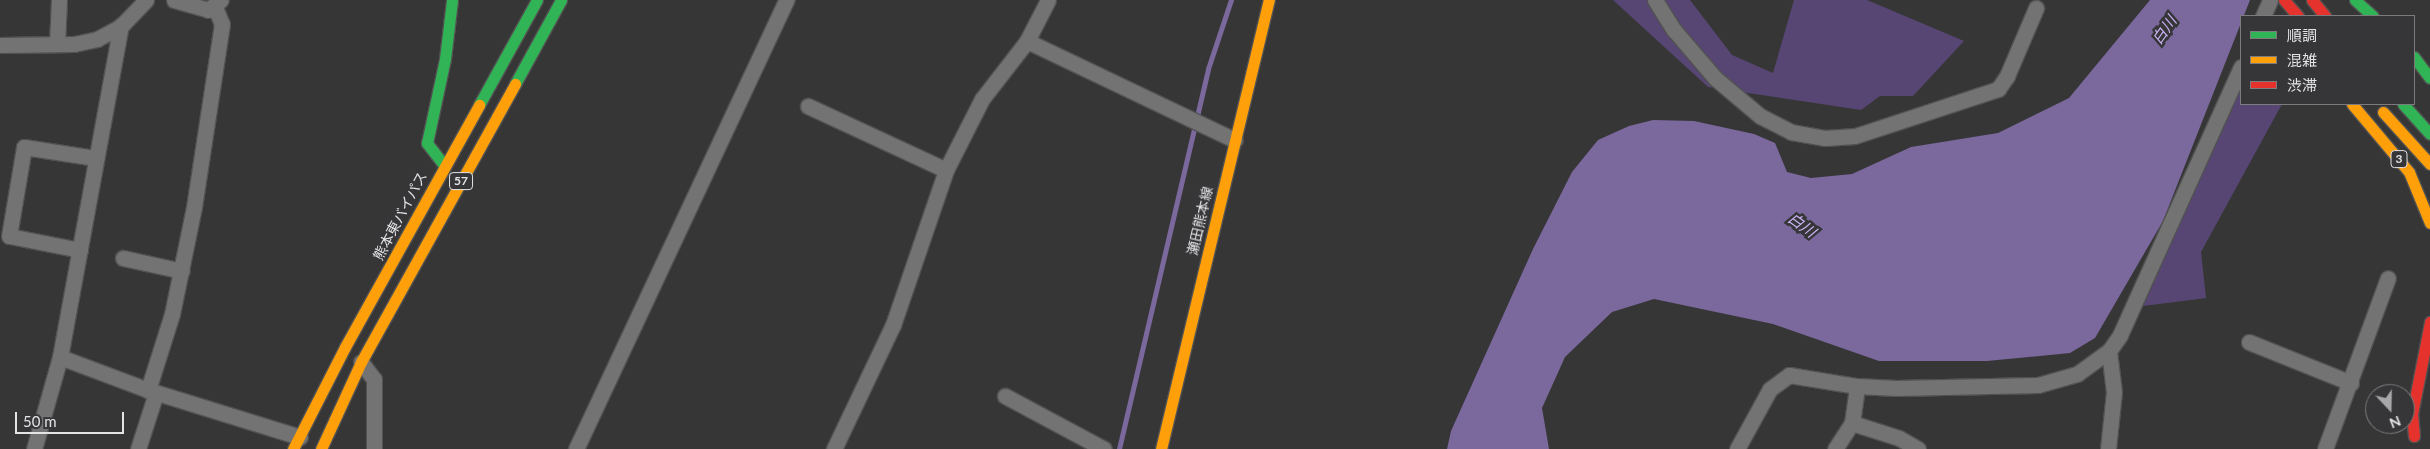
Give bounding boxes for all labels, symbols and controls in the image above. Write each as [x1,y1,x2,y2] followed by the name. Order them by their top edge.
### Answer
[2148,13,2180,47] water label: 白川
[2240,15,2415,105] legend
[2287,26,2317,44] text: 順調
[2287,51,2317,69] text: 混雑
[2287,76,2317,94] text: 渋滞
[2390,150,2408,168] road number: 3
[370,169,430,263] street label: 熊本東バイパス
[448,172,474,190] road number: 57
[1184,185,1216,257] street label: 瀬田熊本線
[1785,209,1819,241] water label: 白川
[2365,384,2415,434] north arrow
[18,402,126,434] scale bar
[23,412,57,430] text: 50 m
[2387,413,2403,432] text: N

